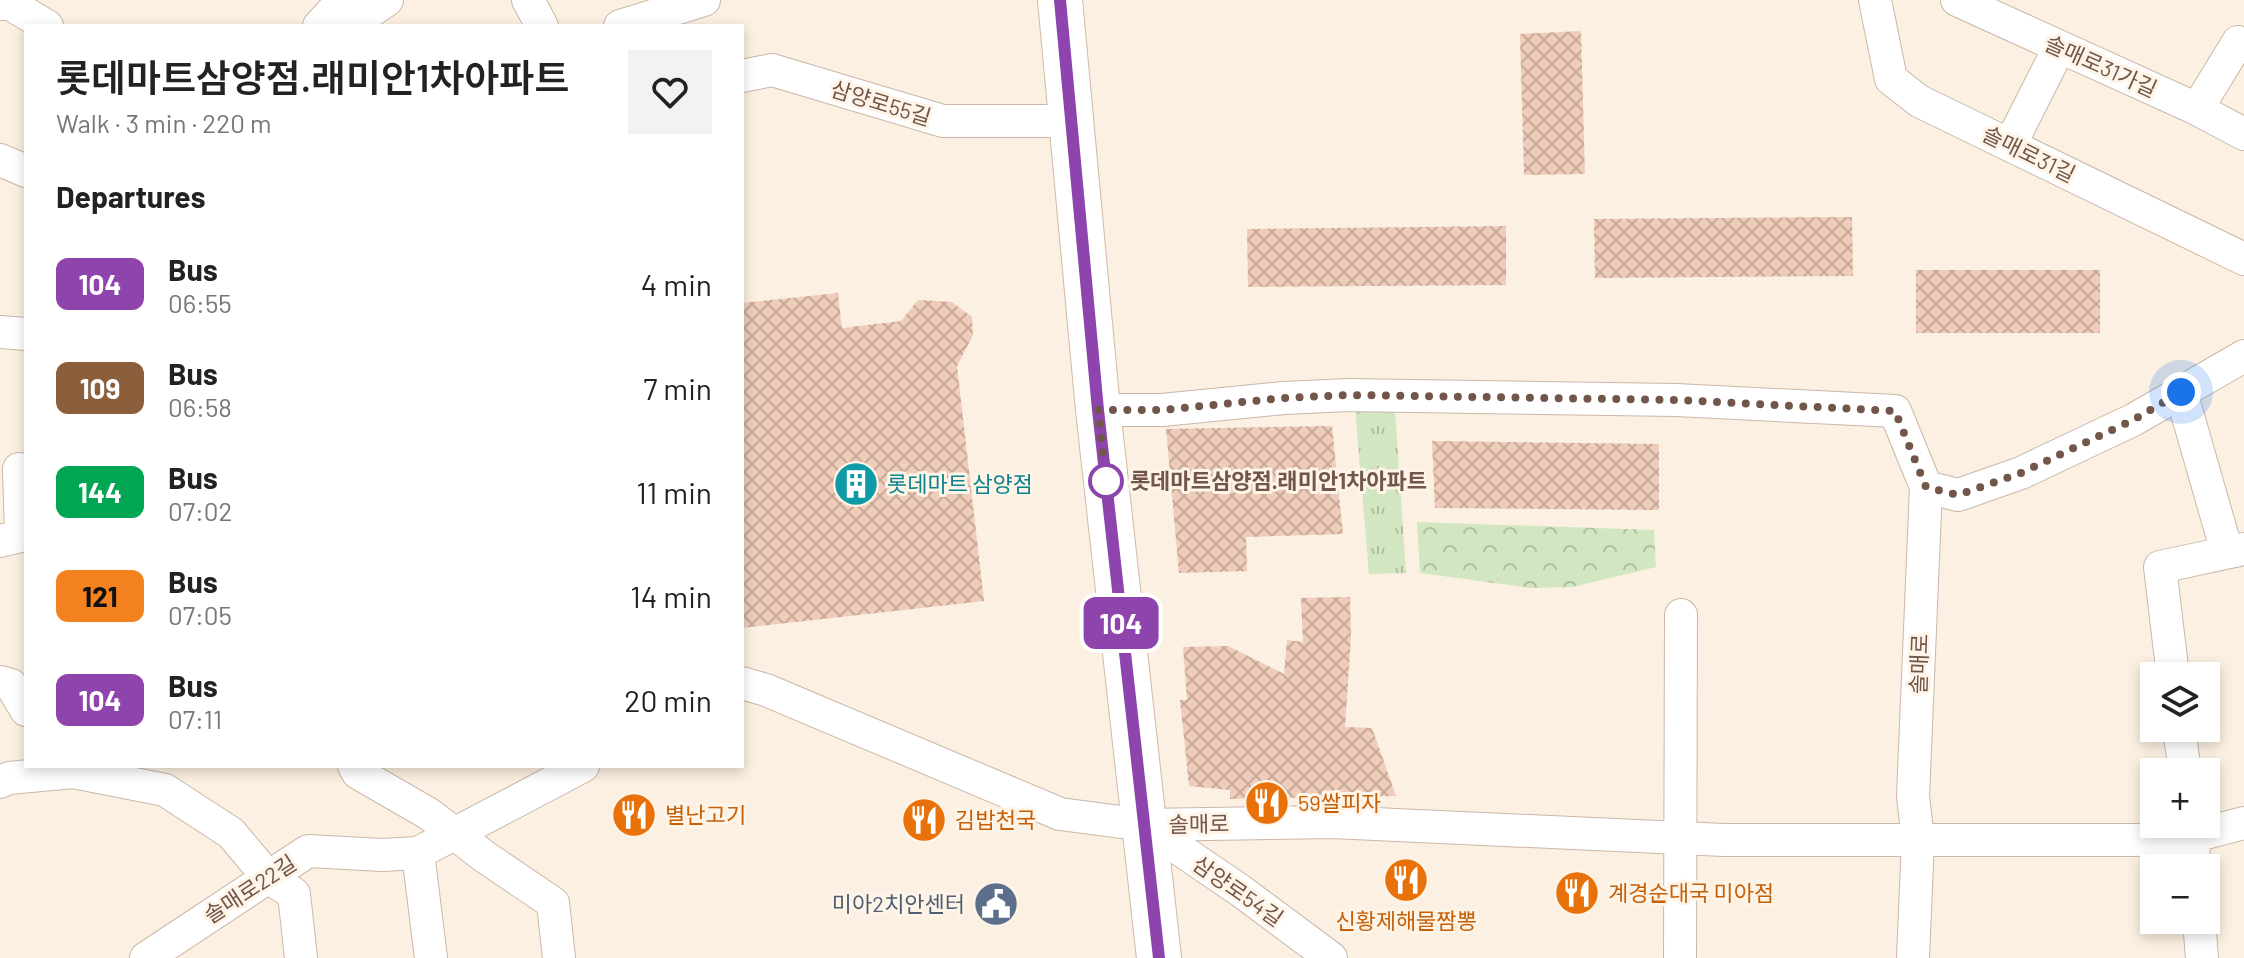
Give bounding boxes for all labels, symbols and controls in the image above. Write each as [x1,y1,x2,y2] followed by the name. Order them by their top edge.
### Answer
[2041,29,2162,101] street label: 솔매로31가길
[628,50,712,134] button: heart
[56,54,569,100] text: 롯데마트삼양점.래미안1차아파트
[828,74,935,130] street label: 삼양로55길
[56,107,272,138] text: Walk · 3 min · 220 m
[1979,120,2080,187] street label: 솔매로31길
[56,178,206,214] text: Departures
[168,251,218,287] text: Bus
[641,266,712,302] text: 4 min
[79,267,121,301] text: 104
[168,287,232,318] text: 06:55
[168,355,218,391] text: Bus
[643,370,712,406] text: 7 min
[80,371,120,405] text: 109
[2161,372,2201,412] your location
[168,391,232,422] text: 06:58
[168,459,218,495] text: Bus
[832,460,880,508] building icon: 롯데마트 삼양점
[1089,464,1123,498] marker: 롯데마트삼양점.래미안1차아파트
[1130,467,1427,493] place label: 롯데마트삼양점.래미안1차아파트
[887,470,1033,496] place label: 롯데마트 삼양점
[636,474,712,510] text: 11 min
[78,475,122,509] text: 144
[168,495,232,526] text: 07:02
[168,563,218,599] text: Bus
[630,578,712,614] text: 14 min
[82,579,118,613] text: 121
[1075,597,1167,649] line badge: 104
[168,599,232,630] text: 07:05
[1100,606,1142,640] text: 104
[1904,633,1932,695] street label: 솔매로
[2140,662,2220,934] map controls
[2140,662,2220,742] button: layers
[168,667,218,703] text: Bus
[624,682,712,718] text: 20 min
[79,683,121,717] text: 104
[168,703,222,734] text: 07:11
[2140,758,2220,838] button: +
[1243,779,1291,827] restaurant icon: 59쌀피자
[1298,789,1382,815] place label: 59쌀피자
[610,791,658,839] restaurant icon: 별난고기
[900,796,948,844] restaurant icon: 김밥천국
[665,801,746,827] place label: 별난고기
[955,806,1036,832] place label: 김밥천국
[1168,809,1230,837] street label: 솔매로
[199,849,300,928] street label: 솔매로22길
[1188,850,1289,931] street label: 삼양로54길
[2140,854,2220,934] button: −
[1382,856,1430,904] restaurant icon: 신황제해물짬뽕
[1553,869,1601,917] restaurant icon: 계경순대국 미아점
[1608,879,1774,905] place label: 계경순대국 미아점
[972,880,1020,928] public building icon: 미아2치안센터
[832,890,965,916] place label: 미아2치안센터
[1335,907,1477,933] place label: 신황제해물짬뽕

